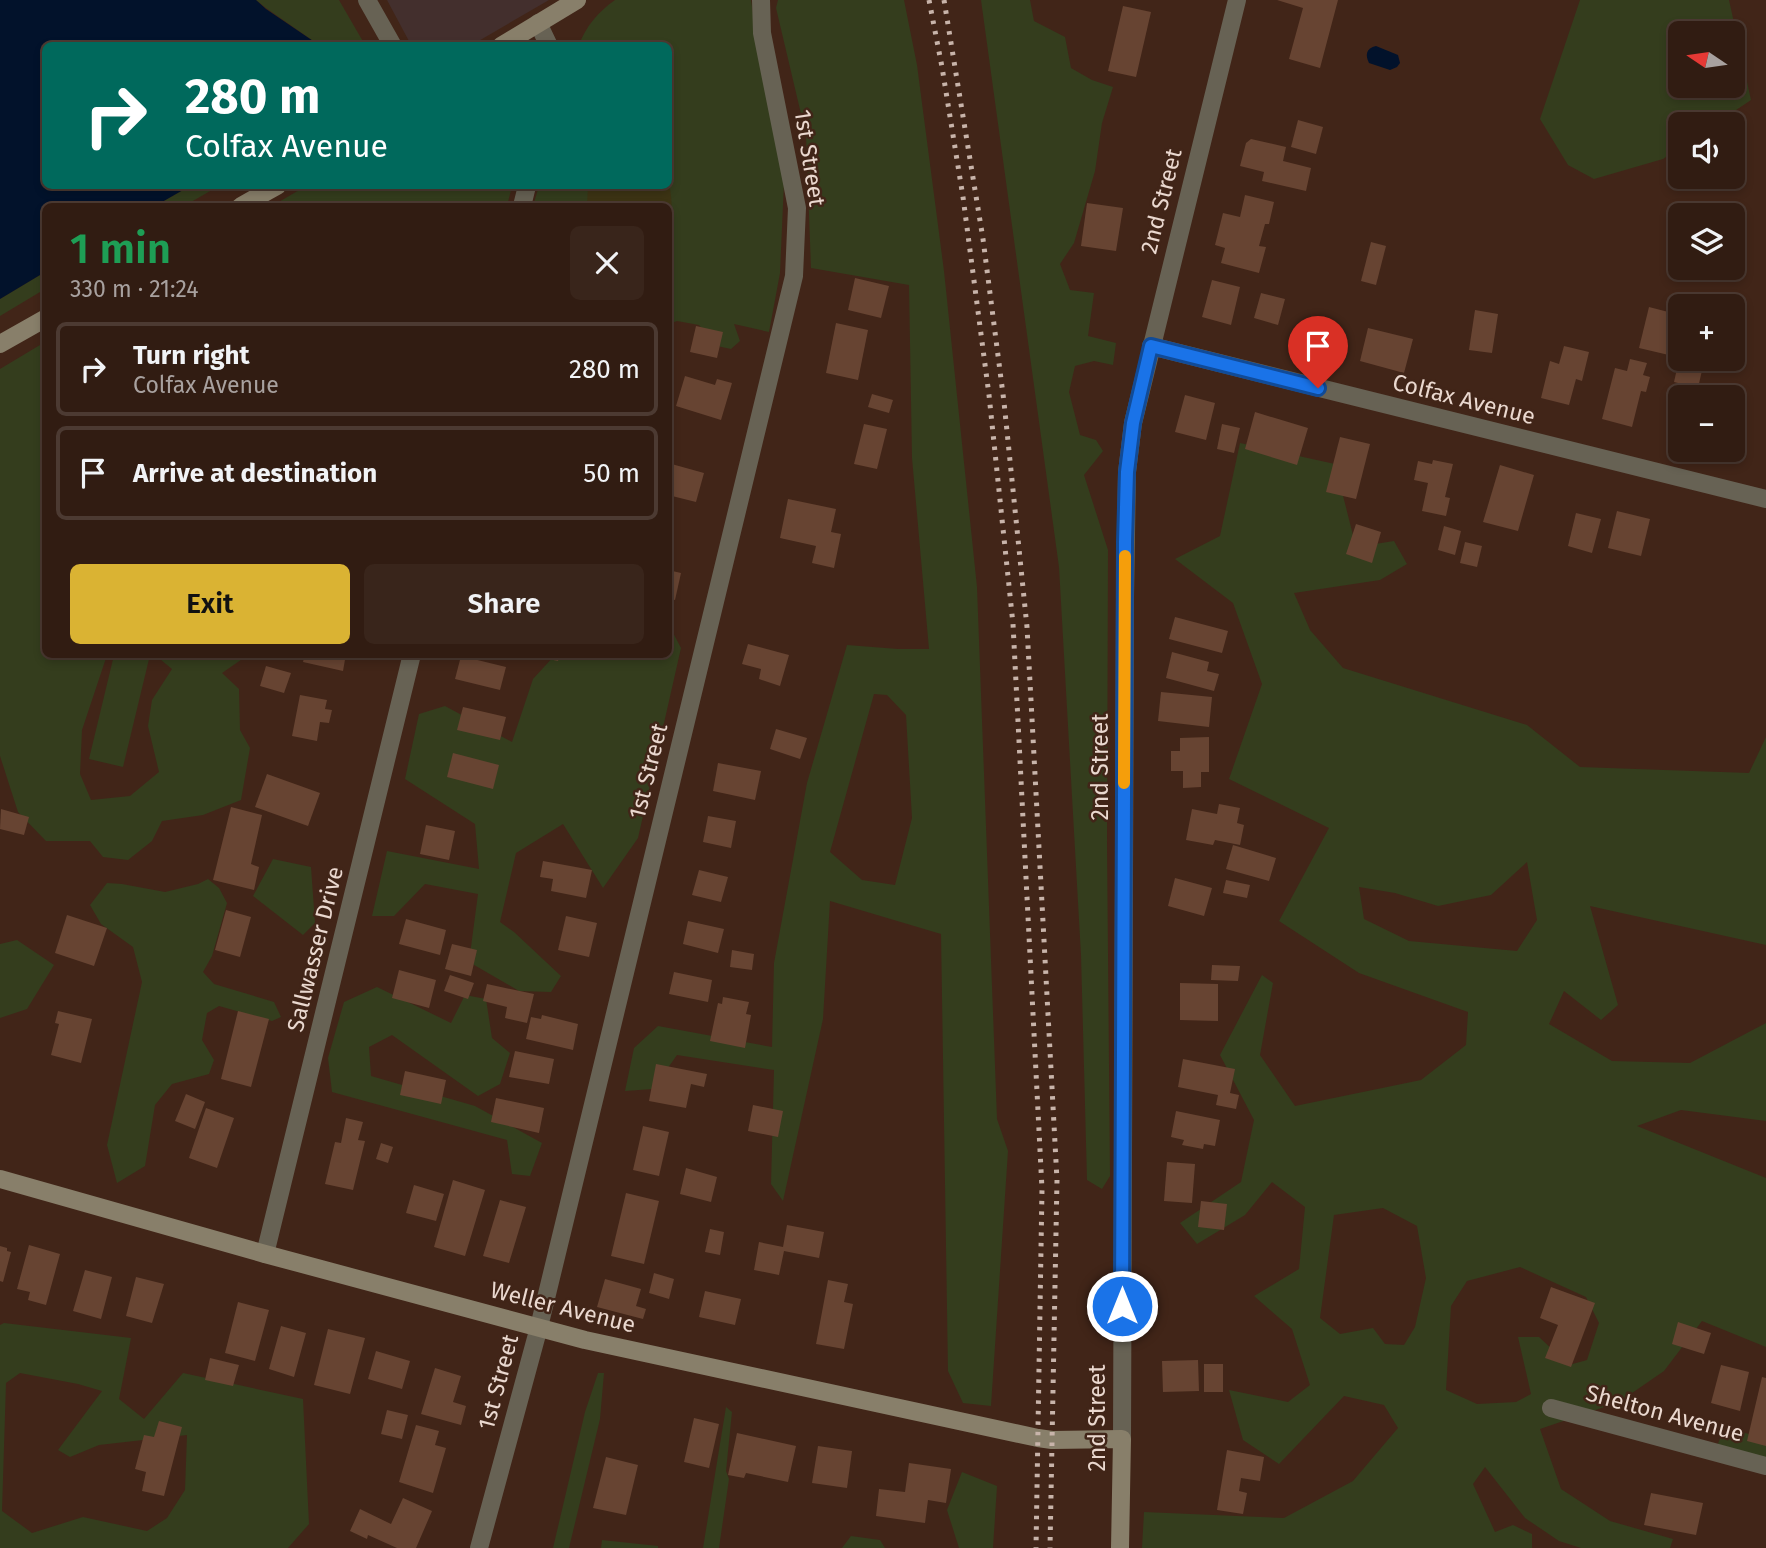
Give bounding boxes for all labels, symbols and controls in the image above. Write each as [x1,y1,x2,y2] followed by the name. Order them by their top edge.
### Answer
[1668,21,1745,98] north arrow
[1668,21,1745,462] map controls
[185,67,321,126] text: 280 m
[70,70,161,161] icon: right
[789,108,832,209] street label: 1st Street
[1668,112,1745,189] button: sound
[185,127,388,165] text: Colfax Avenue
[1134,145,1188,256] street label: 2nd Street
[1668,203,1745,280] button: layers
[70,224,171,274] text: 1 min
[570,226,644,300] button: close
[70,275,199,303] text: 330 m · 21:24
[1668,294,1745,371] button: +
[1288,316,1348,388] pin
[1299,327,1337,365] icon: arrive
[133,340,250,371] text: Turn right
[74,350,112,388] icon: right
[569,354,640,385] text: 280 m
[1390,368,1538,430] street label: Colfax Avenue
[133,371,279,399] text: Colfax Avenue
[1668,385,1745,462] button: −
[74,454,112,492] icon: arrive
[133,458,377,489] text: Arrive at destination
[583,458,640,489] text: 50 m
[70,564,350,644] button: Exit
[364,564,644,644] button: Share
[1086,713,1114,821] street label: 2nd Street
[623,720,674,822] street label: 1st Street
[281,863,349,1035] street label: Sallwasser Drive
[1085,1269,1159,1343] position arrow
[488,1275,638,1339] street label: Weller Avenue
[472,1331,524,1433] street label: 1st Street
[1083,1364,1111,1472] street label: 2nd Street
[1583,1378,1747,1448] street label: Shelton Avenue

